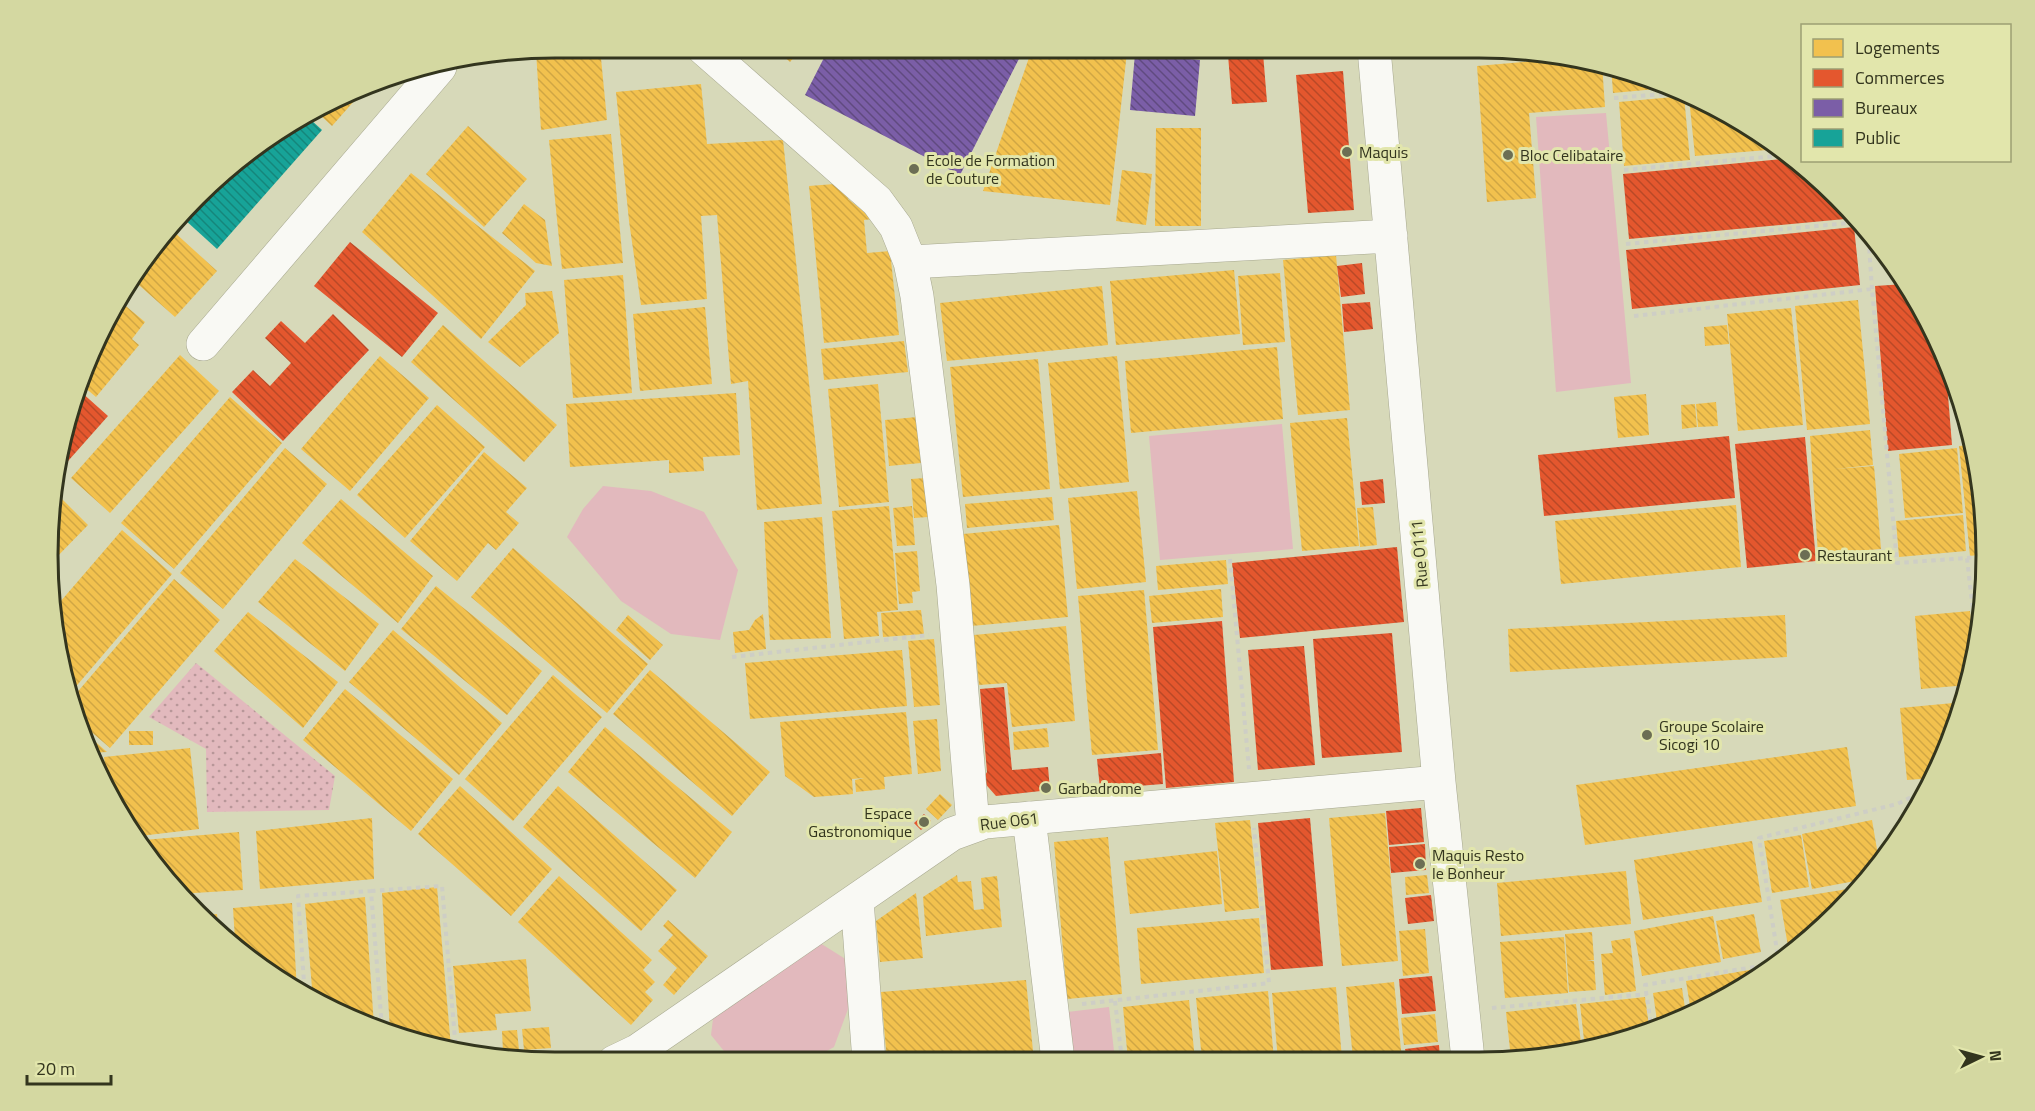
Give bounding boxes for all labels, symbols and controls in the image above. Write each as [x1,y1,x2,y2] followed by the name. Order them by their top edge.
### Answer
[1801,24,2011,162] legend
[1855,34,1940,61] text: Logements
[1855,64,1945,91] text: Commerces
[1855,94,1918,121] text: Bureaux
[1855,124,1901,151] text: Public
[1359,140,1408,164] place label: Maquis
[1520,143,1623,167] place label: Bloc Celibataire
[1340,145,1354,159] marker: Maquis
[926,148,1055,190] place label: Ecole de Formation de Couture
[1501,148,1515,162] marker: Bloc Celibataire
[907,162,921,176] marker: Ecole de Formation de Couture
[1404,519,1434,589] street label: Rue O111
[1817,543,1892,567] place label: Restaurant
[1798,548,1812,562] marker: Restaurant
[1659,714,1764,756] place label: Groupe Scolaire Sicogi 10
[1640,728,1654,742] marker: Groupe Scolaire Sicogi 10
[1058,776,1142,800] place label: Garbadrome
[1039,781,1053,795] marker: Garbadrome
[808,801,912,843] place label: Espace Gastronomique
[979,806,1039,836] street label: Rue O61
[917,815,931,829] marker: Espace Gastronomique
[1432,843,1524,885] place label: Maquis Resto le Bonheur
[1413,857,1427,871] marker: Maquis Resto le Bonheur
[1951,1027,2011,1087] north arrow
[27,1048,111,1086] scale bar
[1984,1049,2008,1062] text: N
[36,1055,75,1082] text: 20 m

